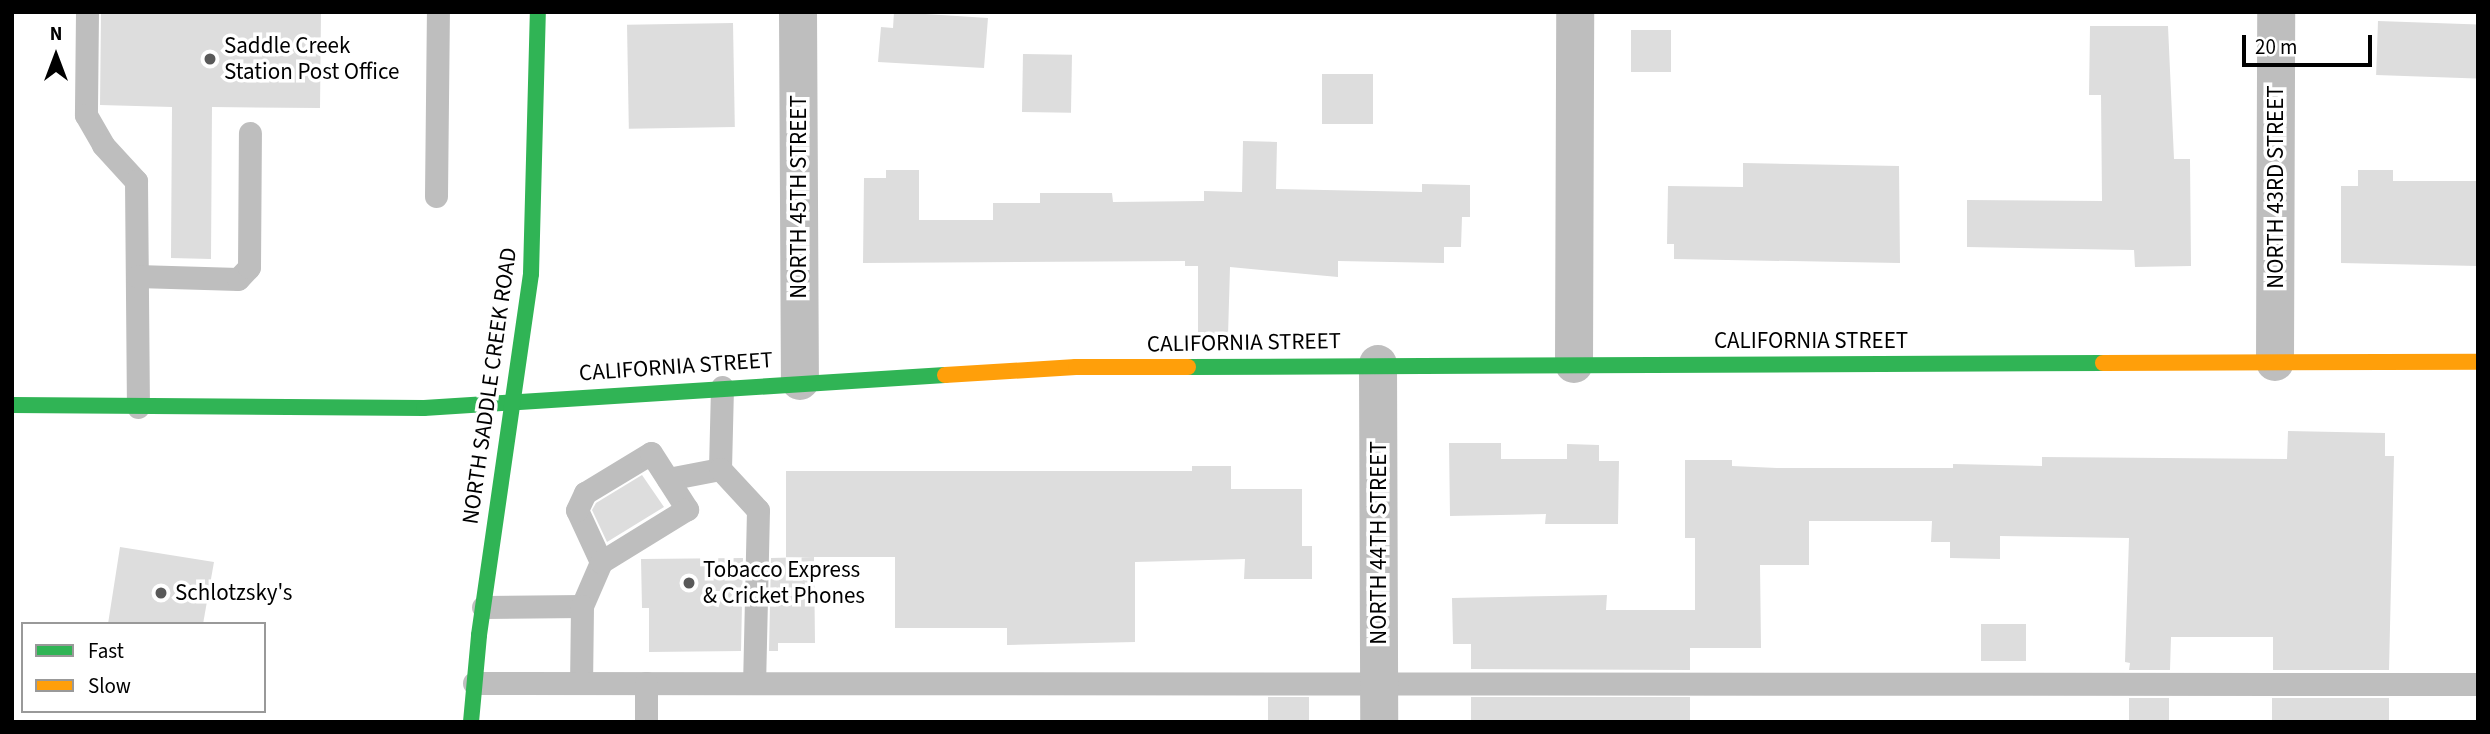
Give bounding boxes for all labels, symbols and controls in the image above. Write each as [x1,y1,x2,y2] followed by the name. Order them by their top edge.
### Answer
[21,21,91,91] north arrow
[50,21,62,48] text: N
[2245,21,2374,65] scale bar
[224,32,399,86] place label: Saddle Creek Station Post Office
[2255,32,2297,62] text: 20 m
[202,51,218,67] marker: Saddle Creek Station Post Office
[2262,85,2290,289] street label: NORTH 43RD STREET
[785,95,813,299] street label: NORTH 45TH STREET
[457,246,523,526] street label: NORTH SADDLE CREEK ROAD
[1714,327,1908,355] street label: CALIFORNIA STREET
[1147,328,1341,358] street label: CALIFORNIA STREET
[578,346,774,388] street label: CALIFORNIA STREET
[1365,441,1393,645] street label: NORTH 44TH STREET
[703,556,865,610] place label: Tobacco Express & Cricket Phones
[681,575,697,591] marker: Tobacco Express & Cricket Phones
[175,579,292,607] place label: Schlotzsky's
[153,585,169,601] marker: Schlotzsky's
[21,622,266,713] legend
[88,636,124,666] text: Fast
[88,671,131,701] text: Slow

